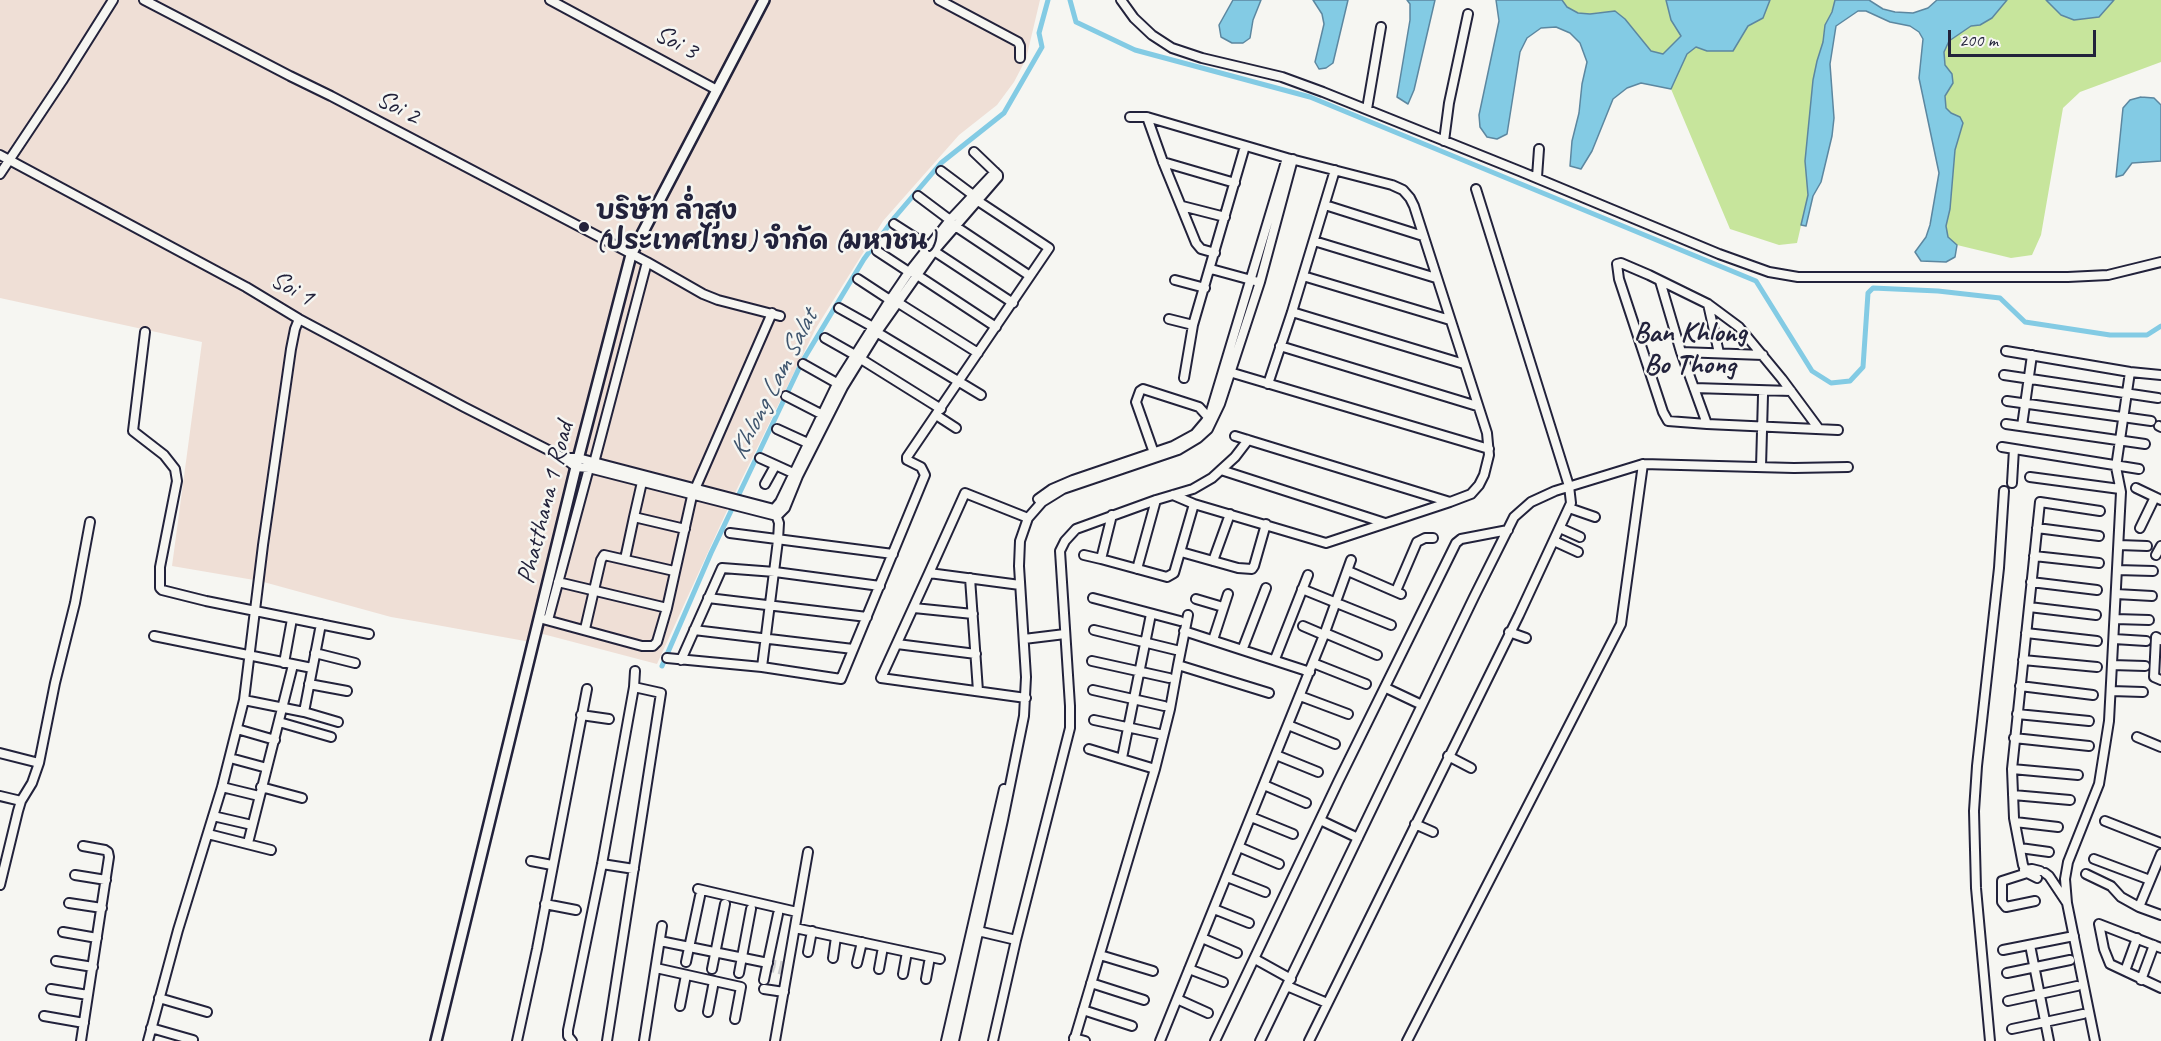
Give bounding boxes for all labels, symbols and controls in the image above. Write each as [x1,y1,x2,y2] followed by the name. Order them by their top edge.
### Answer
[1951,18,2100,56] scale bar
[649,19,703,67] street label: Soi 3
[1959,29,1998,51] text: 200 m
[371,84,425,132] street label: Soi 2
[596,196,936,258] place label: บริษัท ล่ำสูง (ประเทศไทย) จำกัด (มหาชน)
[577,220,591,234] marker: บริษัท ล่ำสูง (ประเทศไทย) จำกัด (มหาชน)
[265,264,319,314] street label: Soi 1
[723,305,825,465] water label: Khlong Lam Salat
[1634,317,1746,383] district label: Ban Khlong Bo Thong
[511,419,581,587] street label: Phatthana 1 Road

